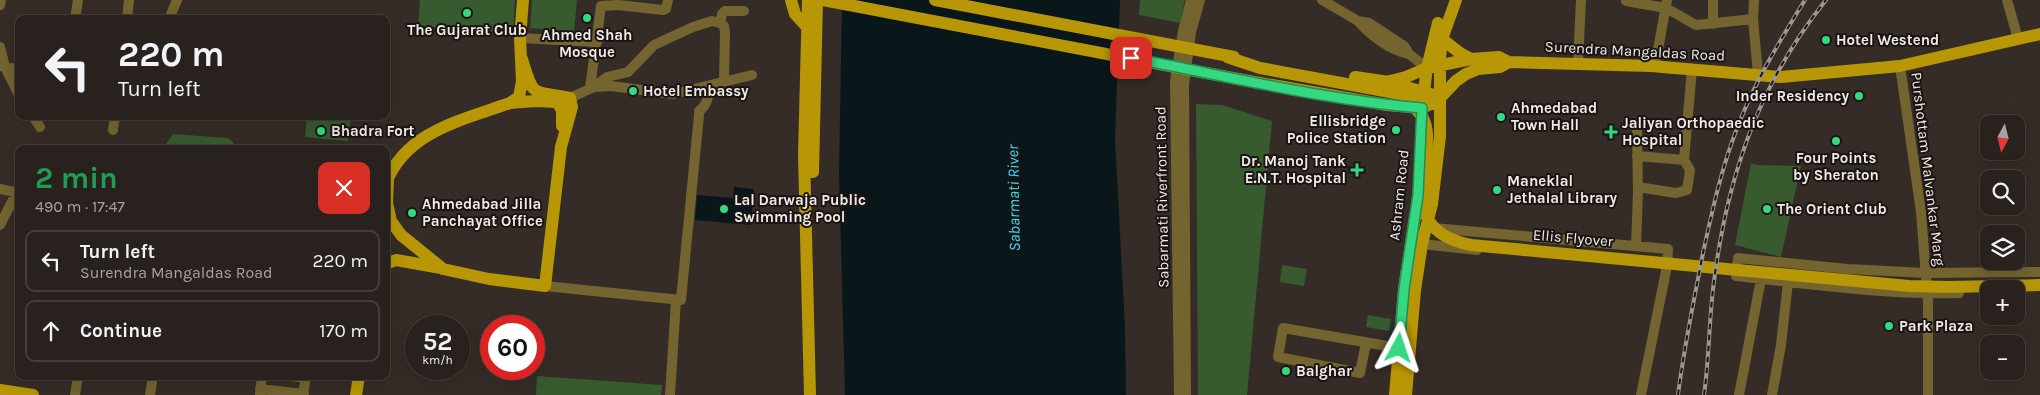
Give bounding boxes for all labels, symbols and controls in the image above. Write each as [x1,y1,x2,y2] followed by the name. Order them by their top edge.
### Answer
[461,7,473,19] marker: The Gujarat Club
[581,12,593,24] marker: Ahmed Shah Mosque
[407,21,527,39] place label: The Gujarat Club
[542,26,632,61] place label: Ahmed Shah Mosque
[1836,31,1939,49] place label: Hotel Westend
[118,34,225,75] text: 220 m
[1820,34,1832,46] marker: Hotel Westend
[35,35,100,100] icon: left
[1110,37,1152,79] pin
[1544,37,1726,65] street label: Surendra Mangaldas Road
[1117,44,1145,72] icon: arrive
[1907,71,1949,268] street label: Purshottam Malvankar Marg
[118,76,201,102] text: Turn left
[643,82,749,100] place label: Hotel Embassy
[627,85,639,97] marker: Hotel Embassy
[1736,87,1849,105] place label: Inder Residency
[1853,90,1865,102] marker: Inder Residency
[1511,99,1597,134] place label: Ahmedabad Town Hall
[1151,106,1173,288] street label: Sabarmati Riverfront Road
[1495,111,1507,123] marker: Ahmedabad Town Hall
[1287,112,1386,147] place label: Ellisbridge Police Station
[1622,114,1764,149] place label: Jaliyan Orthopaedic Hospital
[1980,115,2025,160] north arrow
[1980,115,2025,380] map controls
[331,122,415,140] place label: Bhadra Fort
[1390,124,1402,136] marker: Ellisbridge Police Station
[315,125,327,137] marker: Bhadra Fort
[1604,125,1618,139] marker: Jaliyan Orthopaedic Hospital
[1830,135,1842,147] marker: Four Points by Sheraton
[1003,144,1024,251] water label: Sabarmati River
[1385,149,1413,241] street label: Ashram Road
[1793,149,1879,184] place label: Four Points by Sheraton
[1241,152,1346,187] place label: Dr. Manoj Tank E.N.T. Hospital
[35,160,118,196] text: 2 min
[318,162,370,214] button: close
[1350,163,1364,177] marker: Dr. Manoj Tank E.N.T. Hospital
[1980,170,2025,215] button: search
[1507,172,1617,207] place label: Maneklal Jethalal Library
[1491,184,1503,196] marker: Maneklal Jethalal Library
[734,191,866,226] place label: Lal Darwaja Public Swimming Pool
[422,195,543,230] place label: Ahmedabad Jilla Panchayat Office
[35,197,125,216] text: 490 m · 17:47
[1777,200,1887,218] place label: The Orient Club
[718,203,730,215] marker: Lal Darwaja Public Swimming Pool
[1761,203,1773,215] marker: The Orient Club
[406,207,418,219] marker: Ahmedabad Jilla Panchayat Office
[1980,225,2025,270] button: layers
[1532,226,1615,251] street label: Ellis Flyover
[80,241,155,263] text: Turn left
[37,247,65,275] icon: left
[312,250,368,272] text: 220 m
[80,263,273,282] text: Surendra Mangaldas Road
[1980,280,2025,325] button: +
[480,315,545,380] speed limit sign: 60
[37,317,65,345] icon: ahead
[1899,317,1973,335] place label: Park Plaza
[80,320,162,342] text: Continue
[319,320,368,342] text: 170 m
[1883,320,1895,332] marker: Park Plaza
[1372,321,1424,373] position arrow
[423,327,452,356] text: 52
[1980,335,2025,380] button: −
[422,353,453,367] text: km/h
[1296,362,1352,380] place label: Balghar
[1280,365,1292,377] marker: Balghar

